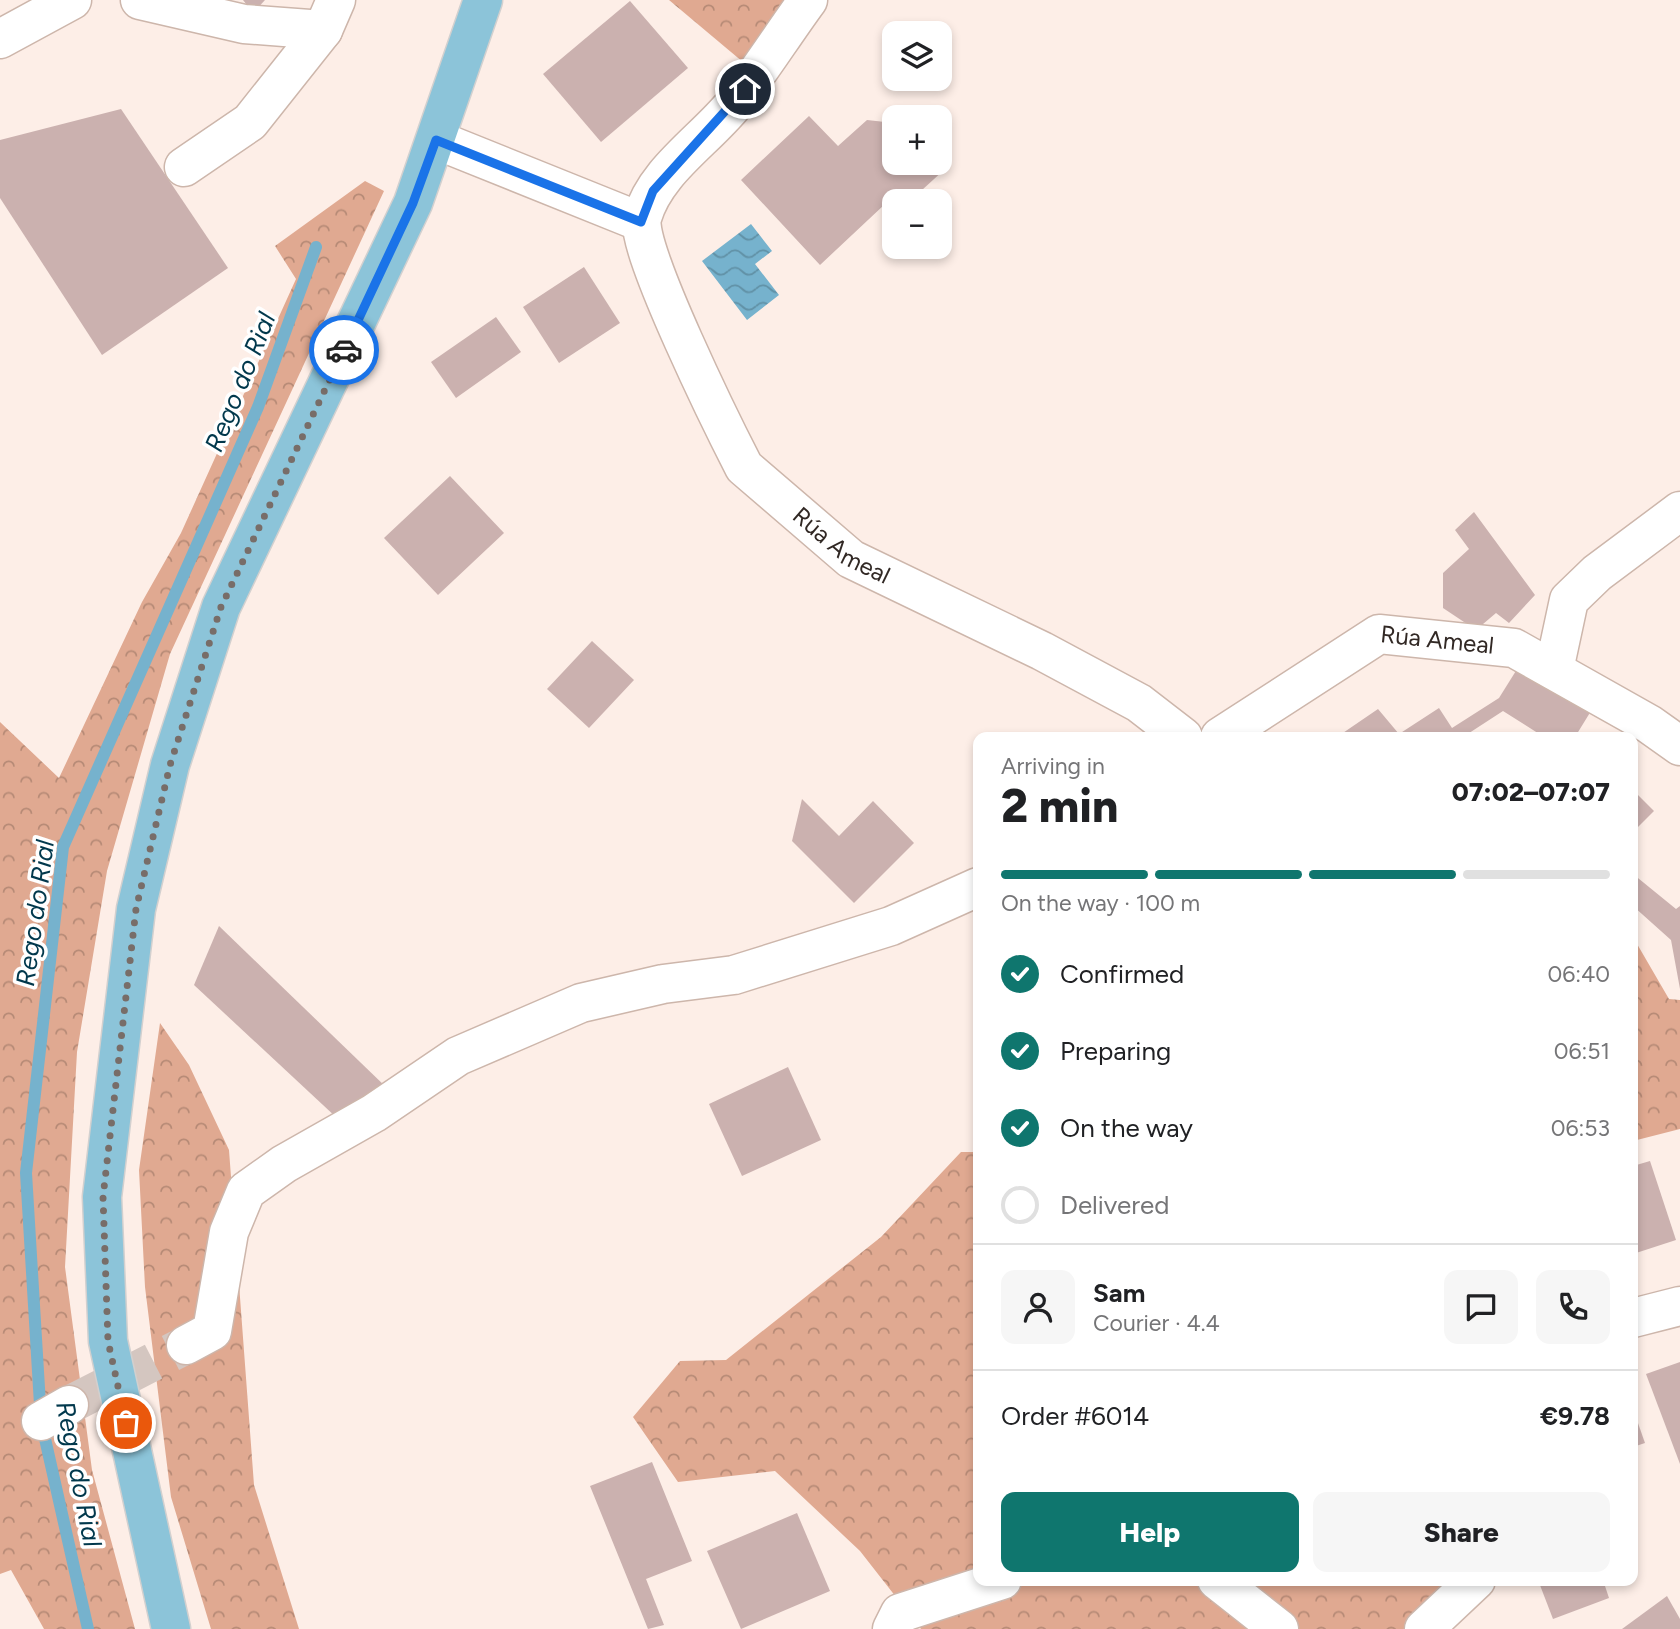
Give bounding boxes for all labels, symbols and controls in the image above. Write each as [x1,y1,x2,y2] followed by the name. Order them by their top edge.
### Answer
[882,21,952,259] map controls
[882,21,952,91] button: layers
[715,59,775,119] pin
[726,70,764,108] icon: home
[882,105,952,175] button: +
[882,189,952,259] button: −
[198,307,283,456] water label: Rego do Rial
[309,315,379,385] courier
[325,331,363,369] icon: car
[787,501,895,590] street label: Rúa Ameal
[1379,619,1495,660] street label: Rúa Ameal
[1001,752,1105,780] text: Arriving in
[1452,776,1610,808] text: 07:02–07:07
[1001,778,1118,834] text: 2 min
[9,838,61,988] water label: Rego do Rial
[1001,889,1200,917] text: On the way · 100 m
[1001,955,1039,993] icon: check
[1060,958,1184,990] text: Confirmed
[1547,960,1610,988] text: 06:40
[1001,1032,1039,1070] icon: check
[1060,1035,1171,1067] text: Preparing
[1554,1037,1610,1065] text: 06:51
[1001,1109,1039,1147] icon: check
[1060,1112,1193,1144] text: On the way
[1551,1114,1610,1142] text: 06:53
[1060,1189,1169,1221] text: Delivered
[1001,1270,1075,1344] button: person
[1444,1270,1518,1344] button: chat
[1536,1270,1610,1344] button: phone
[1093,1277,1145,1309] text: Sam
[1093,1309,1220,1337] text: Courier · 4.4
[96,1393,156,1453] pin
[49,1399,109,1550] water label: Rego do Rial
[1001,1400,1149,1432] text: Order #6014
[1540,1400,1610,1432] text: €9.78
[107,1404,145,1442] icon: bag
[1001,1492,1299,1572] button: Help
[1313,1492,1610,1572] button: Share

